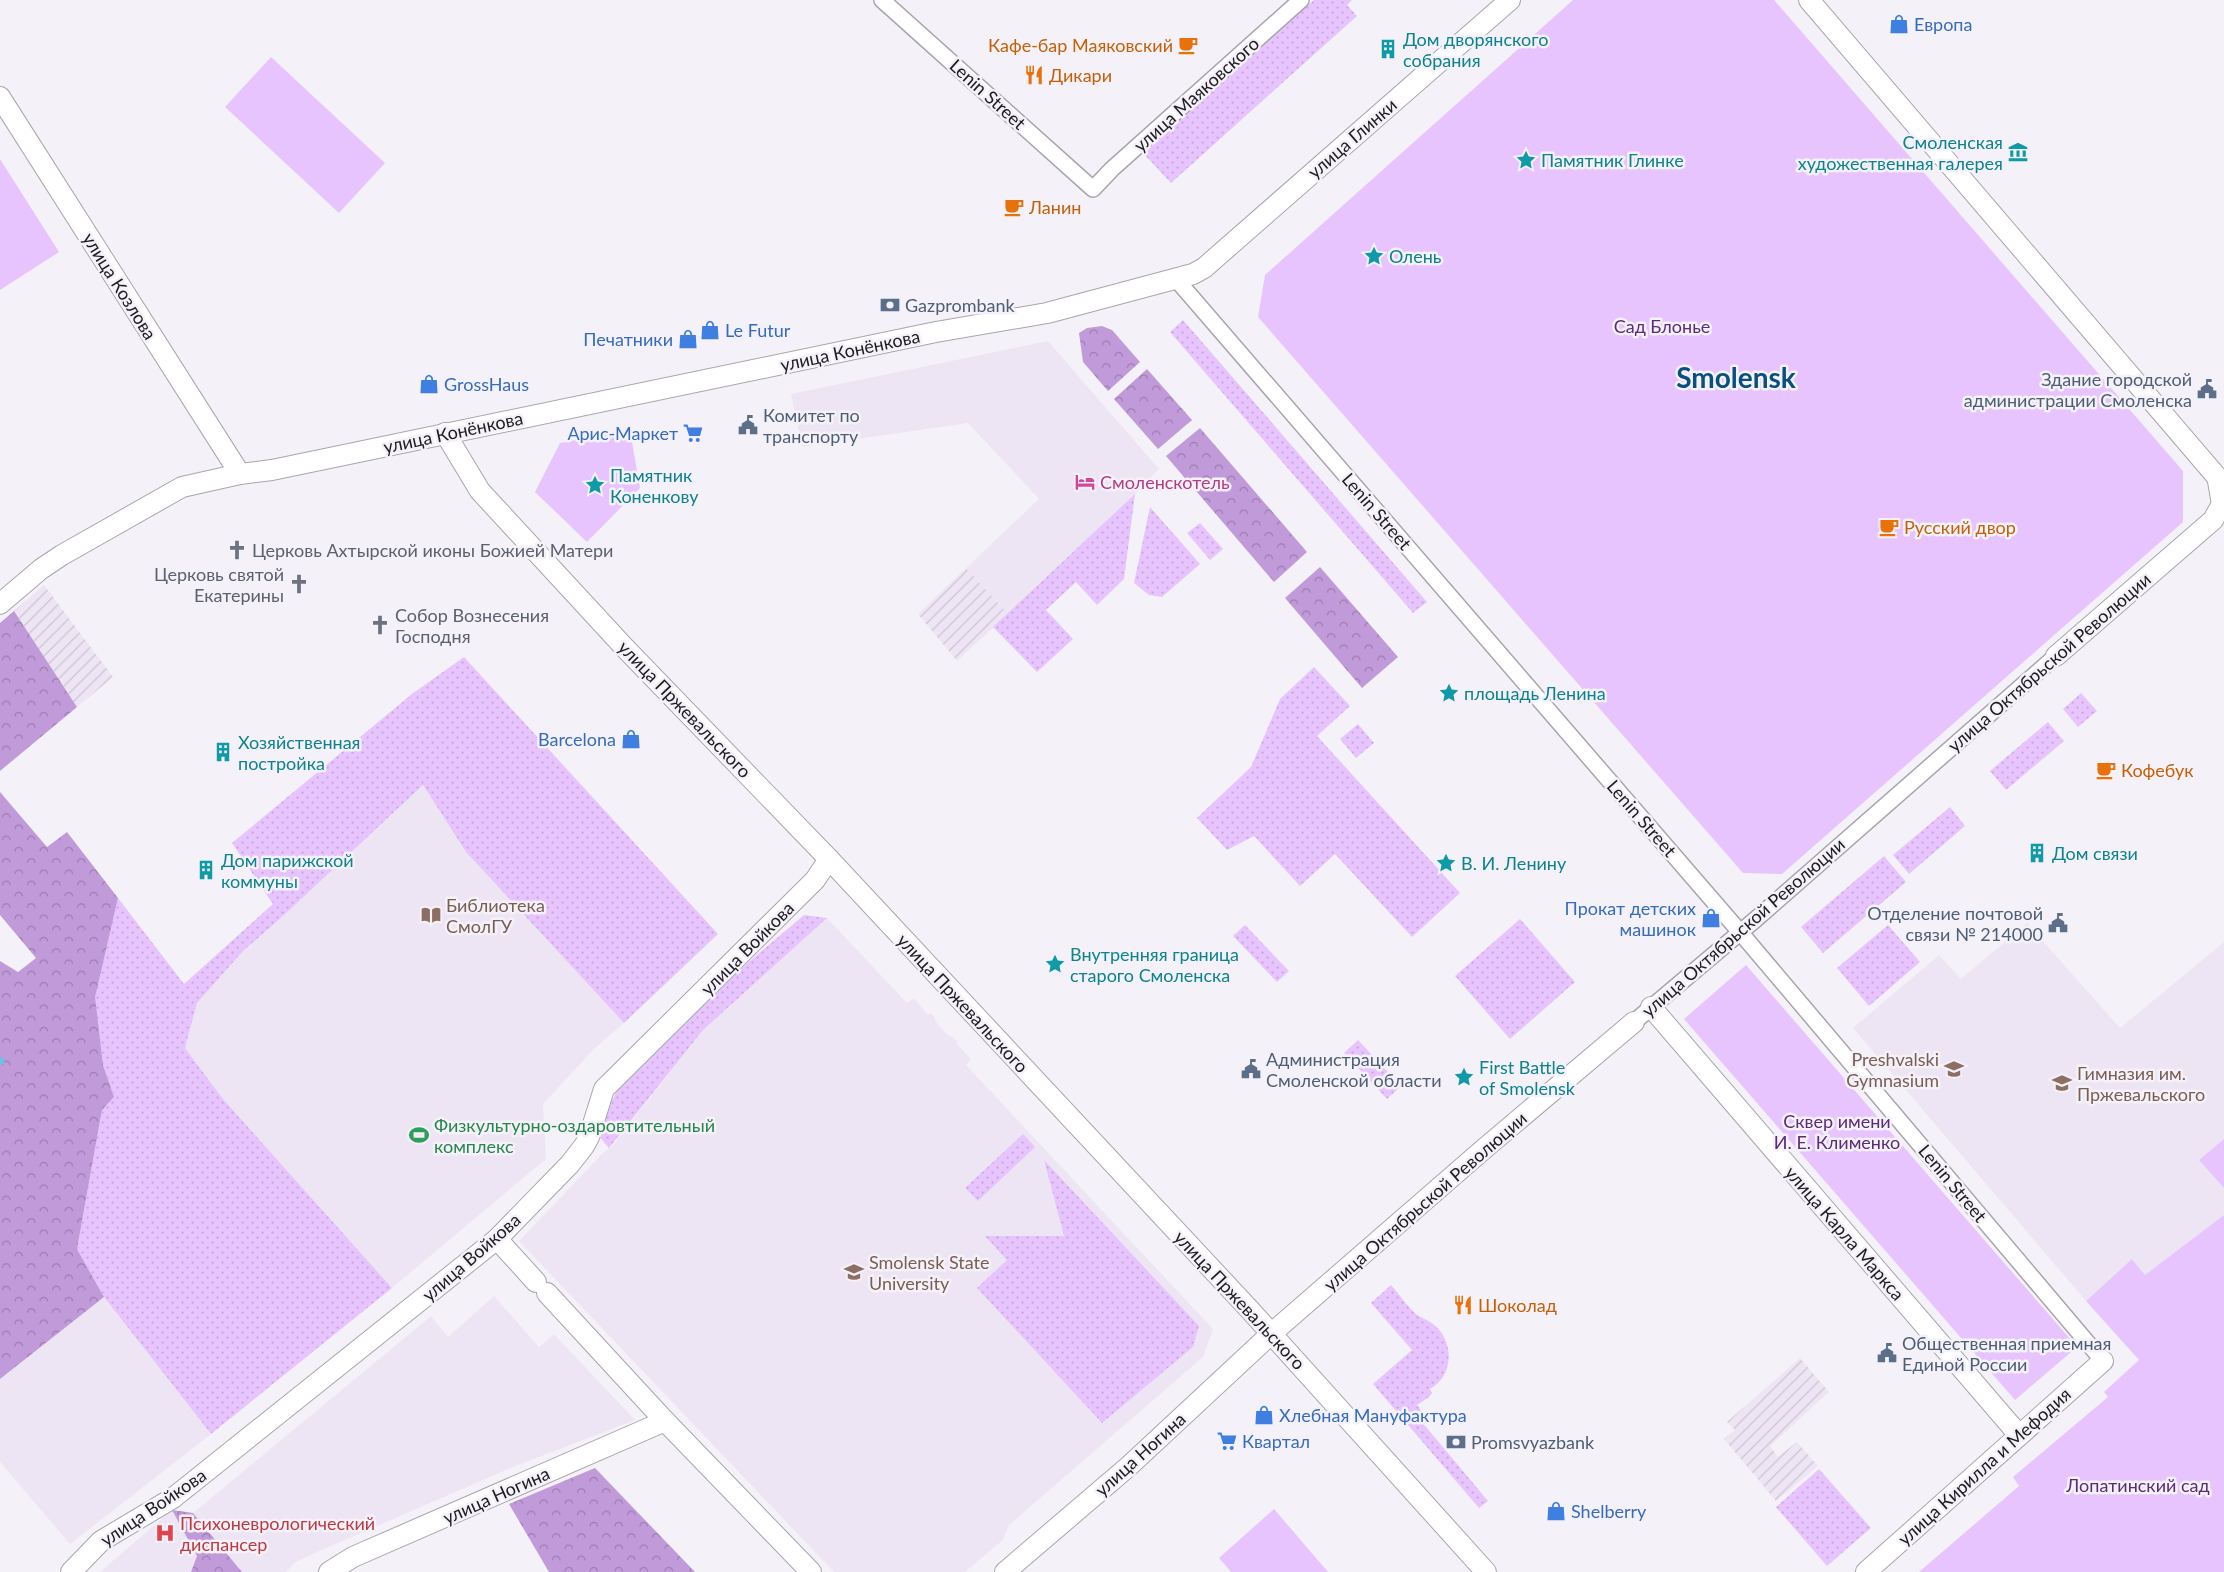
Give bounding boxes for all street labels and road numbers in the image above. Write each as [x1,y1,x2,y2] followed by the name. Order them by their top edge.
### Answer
[1129,32,1263,156] street label: улица Маяковского
[946,54,1031,134] street label: Lenin Street
[1303,93,1401,183] street label: улица Глинки
[78,228,162,344] street label: улица Козлова
[778,324,922,376] street label: улица Конёнкова
[381,406,525,458] street label: улица Конёнкова
[1338,468,1417,554] street label: Lenin Street
[1943,568,2155,756] street label: улица Октябрьской Революции
[614,636,756,782] street label: улица Пржевальского
[1603,775,1682,861] street label: Lenin Street
[1637,833,1849,1021] street label: улица Октябрьской Революции
[696,897,798,999] street label: улица Войкова
[893,929,1033,1077] street label: улица Пржевальского
[1319,1107,1531,1295] street label: улица Октябрьской Революции
[1914,1140,1992,1227] street label: Lenin Street
[1781,1161,1909,1305] street label: улица Карла Маркса
[417,1208,525,1306] street label: улица Войкова
[1170,1226,1310,1374] street label: улица Пржевальского
[1893,1383,2075,1549] street label: улица Кирилла и Мефодия
[1090,1408,1190,1500] street label: улица Ногина
[439,1462,553,1528] street label: улица Ногина
[96,1464,210,1550] street label: улица Войкова

